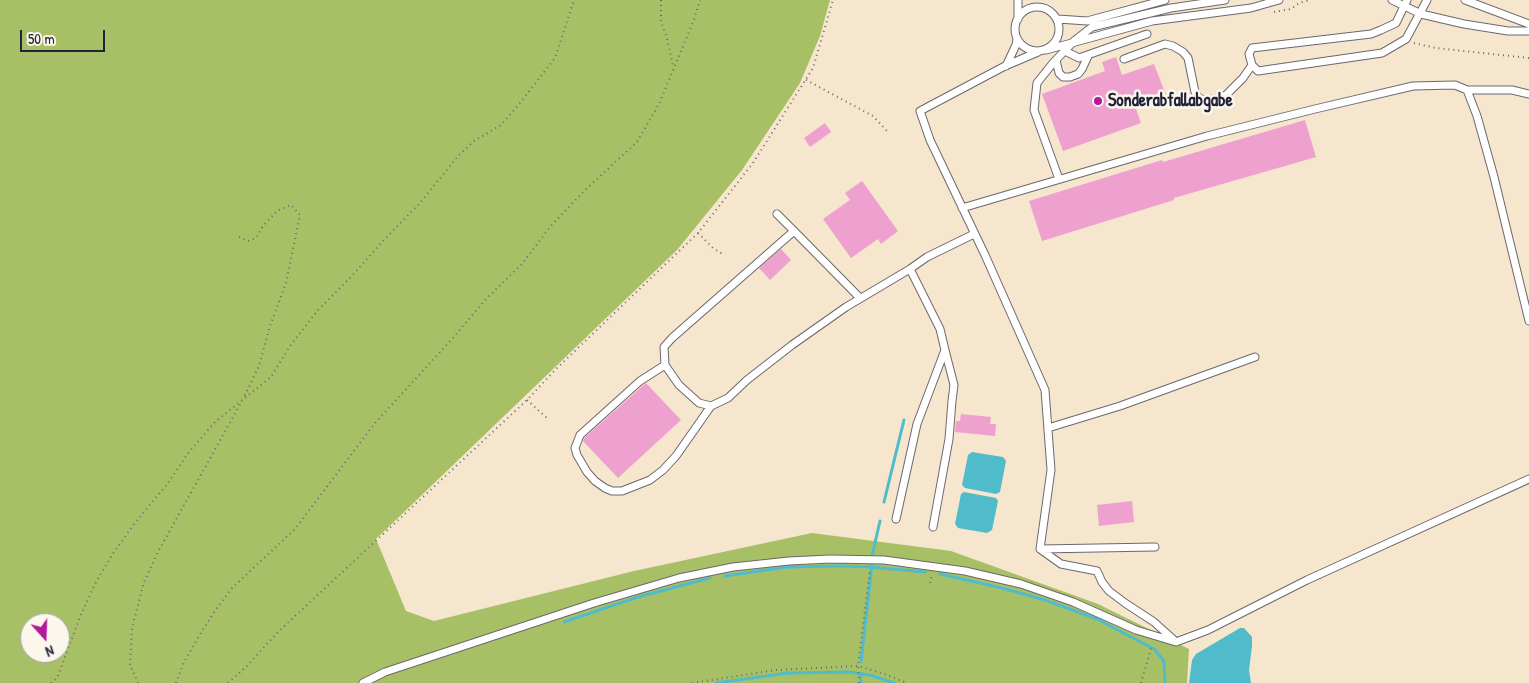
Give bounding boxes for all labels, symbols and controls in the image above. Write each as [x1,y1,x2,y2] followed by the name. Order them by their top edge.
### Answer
[22,20,108,52] scale bar
[28,28,55,49] text: 50 m
[1108,90,1233,112] place label: Sonderabfallabgabe
[1092,95,1104,107] marker: Sonderabfallabgabe
[20,613,70,663] north arrow
[43,641,57,662] text: N

